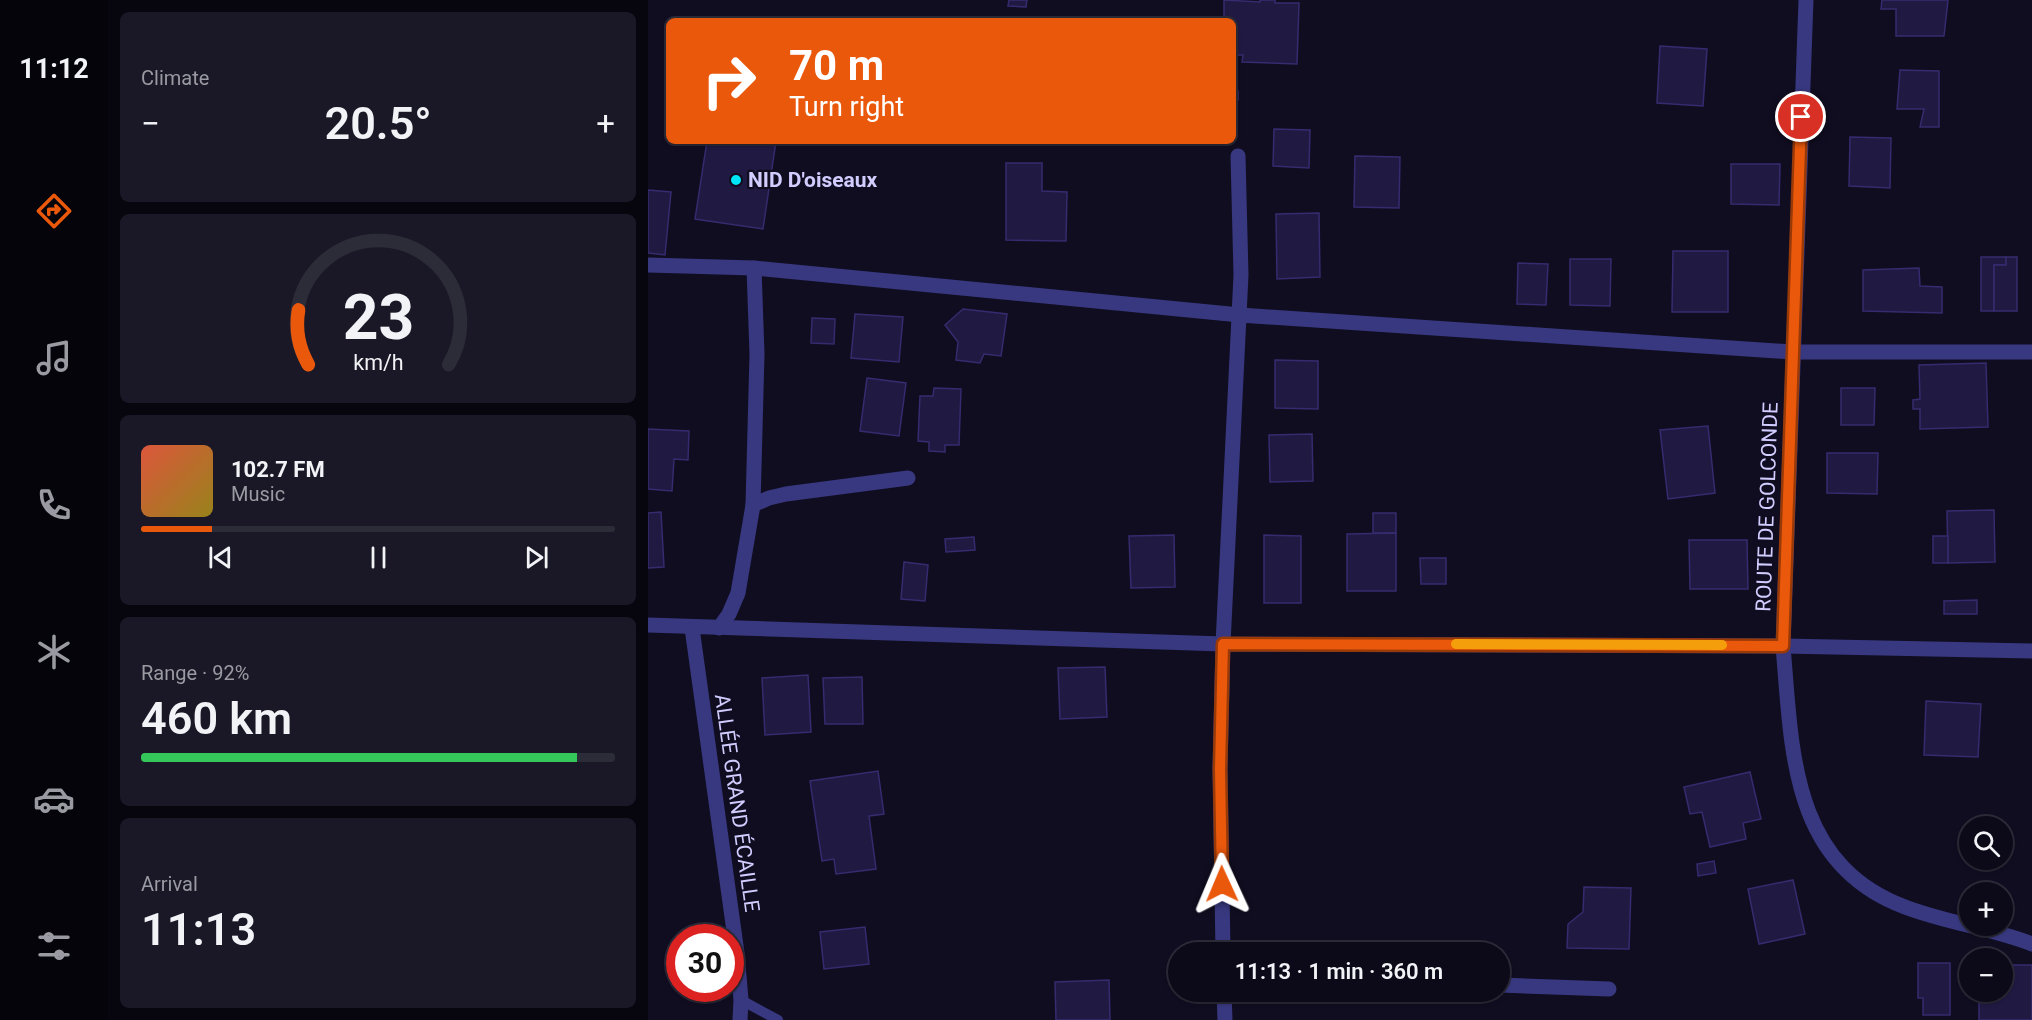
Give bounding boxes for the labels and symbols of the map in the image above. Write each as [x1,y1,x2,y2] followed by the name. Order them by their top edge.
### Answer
[1775,91,1826,142] pin
[748,168,878,192] place label: NID D'oiseaux
[729,173,743,187] marker: NID D'oiseaux
[1751,402,1783,612] street label: ROUTE DE GOLCONDE
[710,692,764,914] street label: ALLÉE GRAND ÉCAILLE
[1190,852,1254,916] position arrow
[666,924,744,1002] speed limit sign: 30

